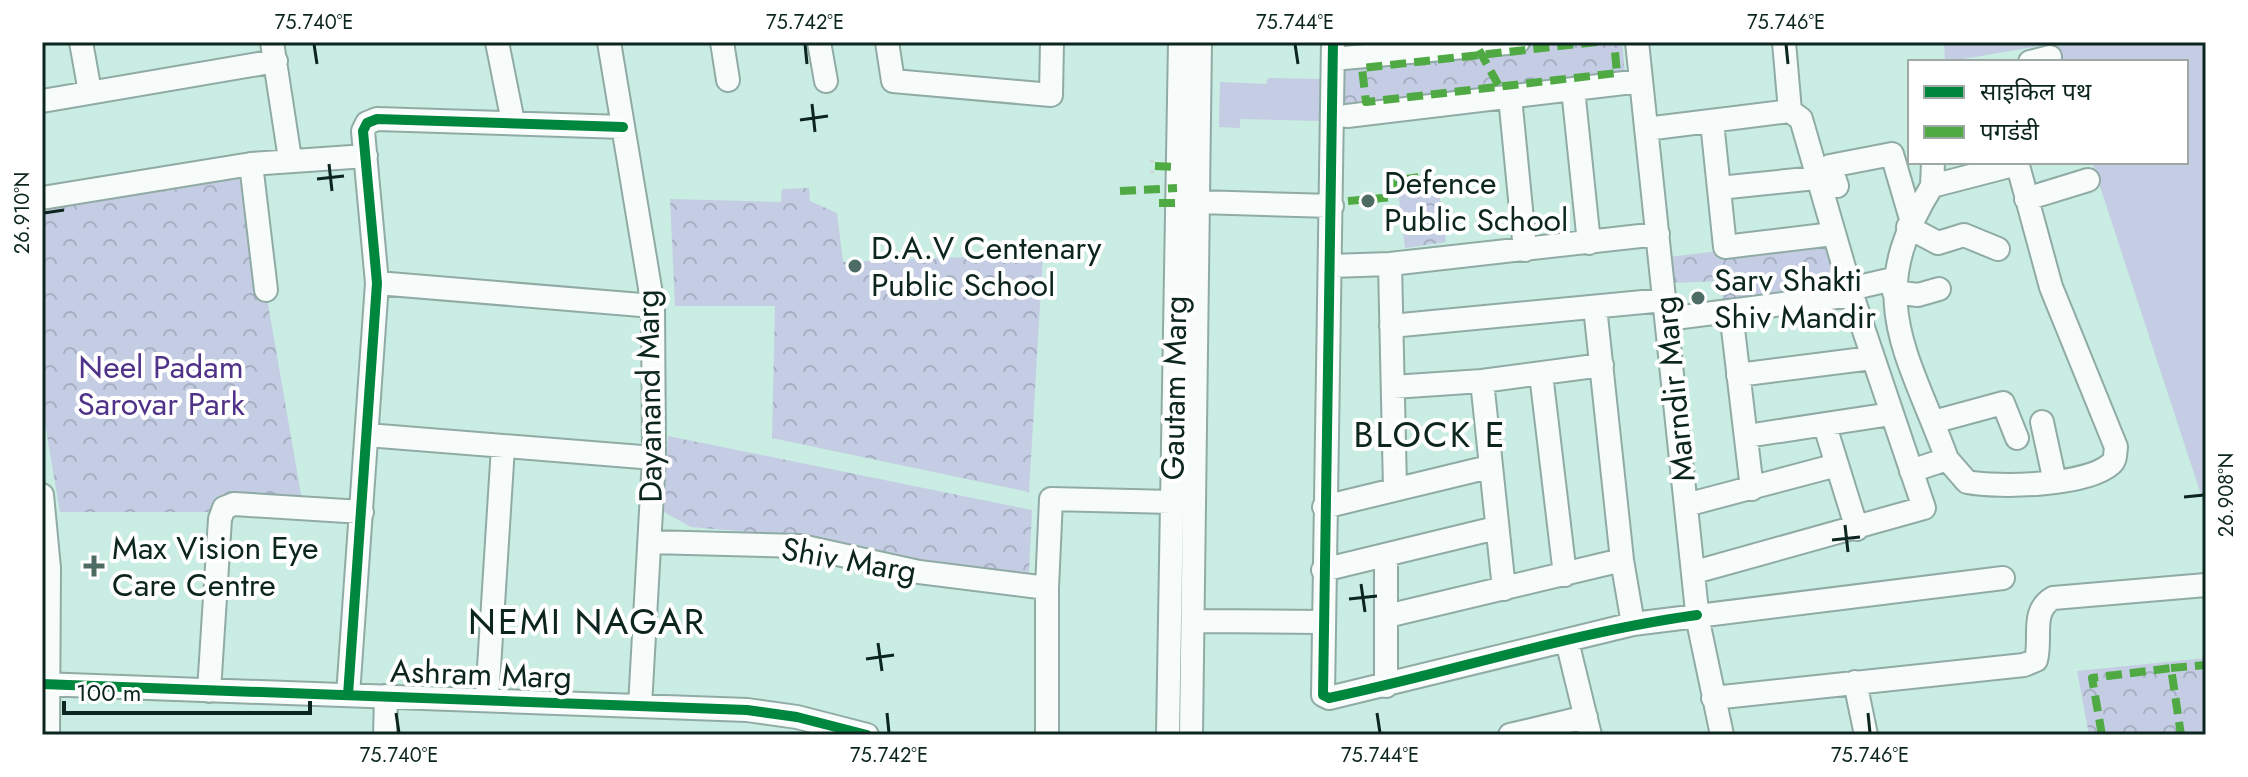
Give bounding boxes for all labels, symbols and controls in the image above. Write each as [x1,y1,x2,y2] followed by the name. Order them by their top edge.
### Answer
[275,8,353,37] text: 75.740°E
[766,8,844,37] text: 75.742°E
[1256,8,1334,37] text: 75.744°E
[1747,8,1825,37] text: 75.746°E
[1908,60,2188,164] legend
[1980,74,2092,109] text: साइकिल पथ
[1980,114,2040,149] text: पगडंडी
[1384,160,1568,243] place label: Defence Public School
[8,172,37,254] text: 26.910°N
[1359,192,1377,210] marker: Defence Public School
[871,225,1102,308] place label: D.A.V Centenary Public School
[846,257,864,275] marker: D.A.V Centenary Public School
[1714,257,1876,340] place label: Sarv Shakti Shiv Mandir
[624,289,674,503] street label: Dayanand Marg
[1689,289,1707,307] marker: Sarv Shakti Shiv Mandir
[1641,294,1707,484] street label: Marndir Marg
[1149,295,1199,481] street label: Gautam Marg
[77,344,246,427] park label: Neel Padam Sarovar Park
[1353,408,1507,460] district label: BLOCK E
[2212,453,2241,537] text: 26.908°N
[112,525,319,608] place label: Max Vision Eye Care Centre
[778,526,920,594] street label: Shiv Marg
[83,555,105,577] marker: Max Vision Eye Care Centre
[468,595,706,647] district label: NEMI NAGAR
[389,648,573,700] street label: Ashram Marg
[64,665,310,715] scale bar
[76,675,142,710] text: 100 m
[360,741,438,770] text: 75.740°E
[850,741,928,770] text: 75.742°E
[1341,741,1419,770] text: 75.744°E
[1831,741,1909,770] text: 75.746°E

